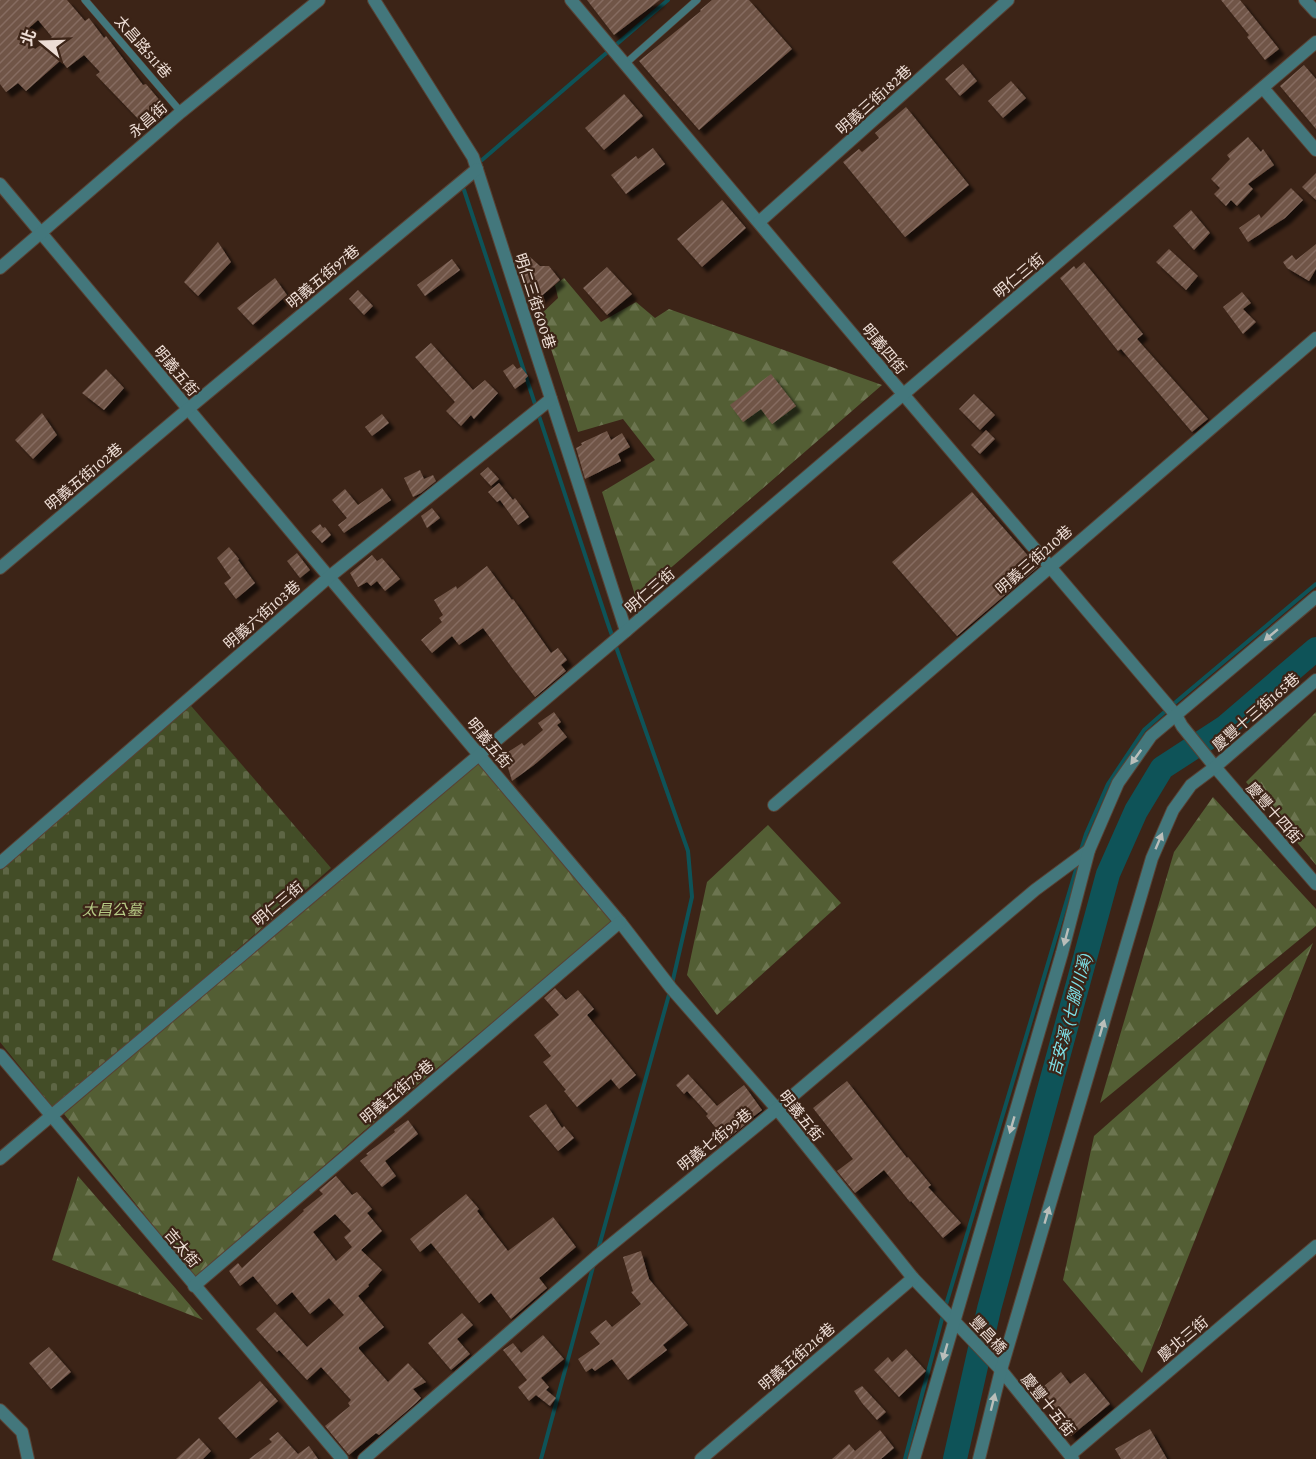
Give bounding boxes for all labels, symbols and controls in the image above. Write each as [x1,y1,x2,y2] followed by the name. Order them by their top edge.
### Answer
[12,12,72,72] north arrow
[112,13,174,81] street label: 太昌路511巷
[18,27,39,48] text: 北
[833,62,915,138] street label: 明義三街182巷
[126,99,170,141] street label: 永昌街
[284,242,362,312] street label: 明義五街97巷
[512,251,558,351] street label: 明仁三街600巷
[991,251,1047,301] street label: 明仁三街
[859,321,909,377] street label: 明義四街
[151,343,201,399] street label: 明義五街
[42,440,126,514] street label: 明義五街102巷
[993,523,1075,597] street label: 明義三街210巷
[622,565,678,617] street label: 明仁三街
[221,578,303,652] street label: 明義六街103巷
[1264,628,1279,641] one-way arrow
[1209,669,1303,754] street label: 慶豐十三街165巷
[464,715,514,771] street label: 明義五街
[1130,749,1142,765] one-way arrow
[1243,779,1305,847] street label: 慶豐十四街
[1154,832,1164,850] one-way arrow
[250,879,306,929] street label: 明仁三街
[82,902,145,918] park label: 太昌公墓
[1061,929,1070,947] one-way arrow
[1045,951,1096,1077] water label: 吉安溪 (七腳川溪)
[1098,1019,1107,1037] one-way arrow
[357,1057,437,1127] street label: 明義五街78巷
[776,1088,826,1144] street label: 明義五街
[675,1105,755,1175] street label: 明義七街99巷
[1007,1116,1016,1134] one-way arrow
[1042,1206,1052,1224] one-way arrow
[161,1226,203,1270] street label: 吉太街
[967,1313,1009,1357] street label: 豐昌橋
[1154,1313,1211,1364] street label: 慶北三街
[756,1320,838,1394] street label: 明義五街216巷
[940,1343,949,1361] one-way arrow
[1018,1370,1079,1439] street label: 慶豐十五街
[988,1393,998,1411] one-way arrow

